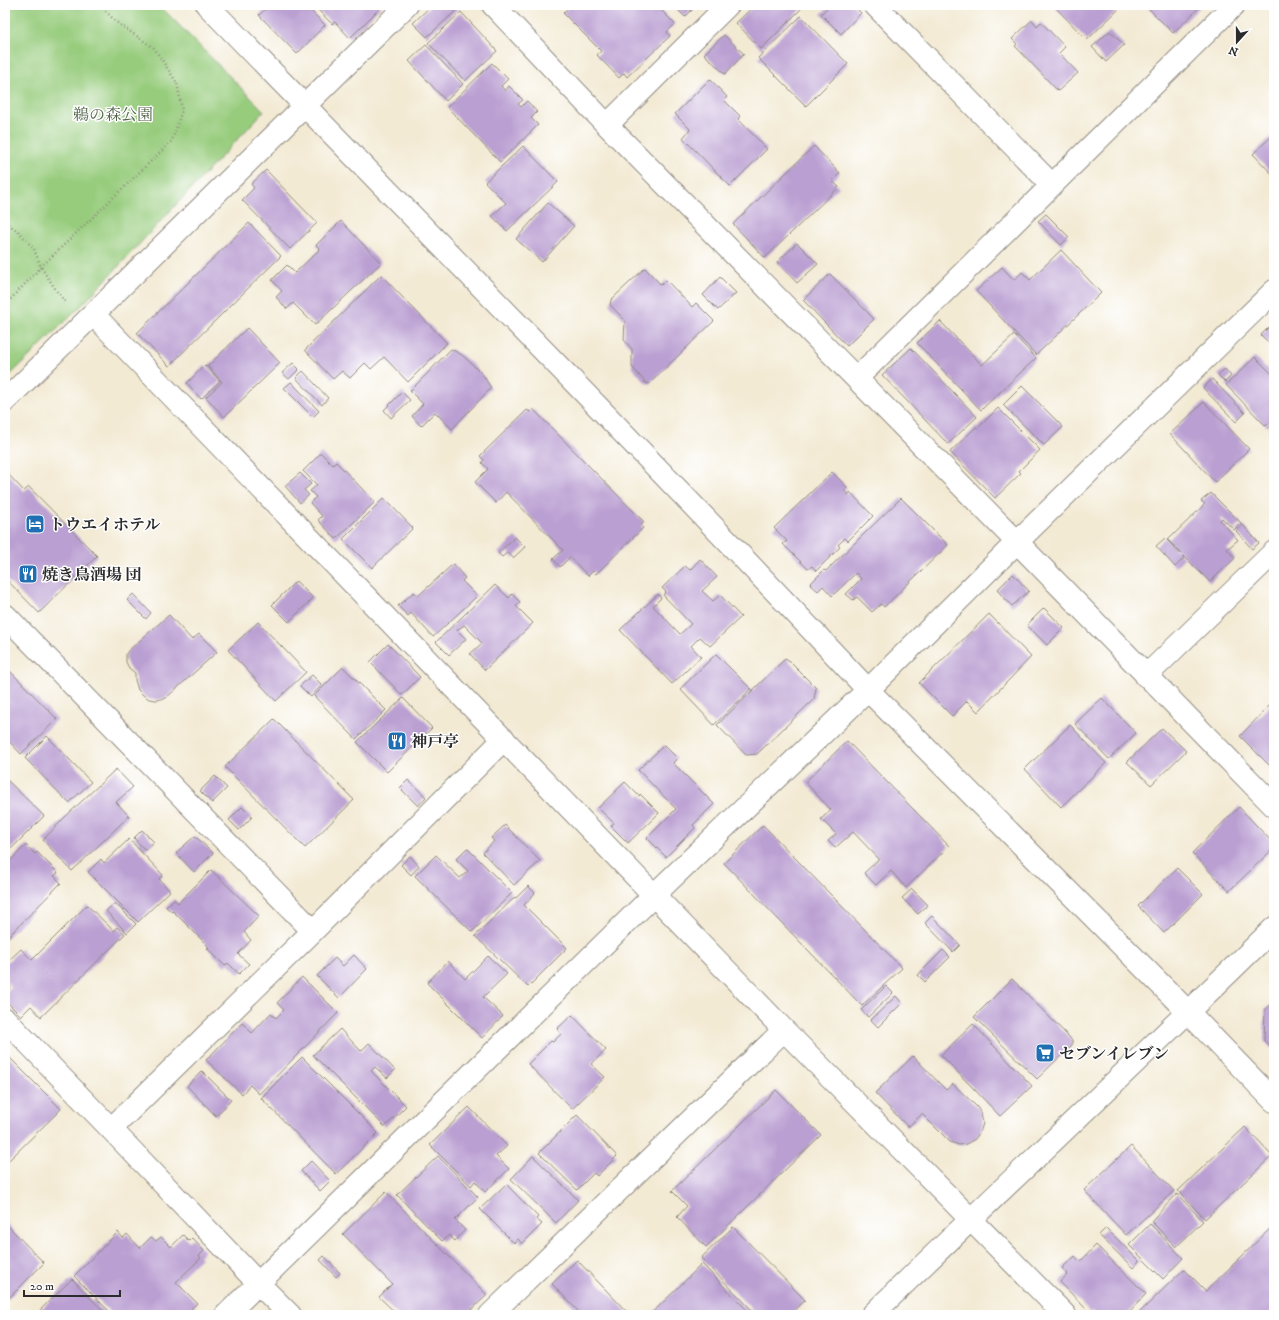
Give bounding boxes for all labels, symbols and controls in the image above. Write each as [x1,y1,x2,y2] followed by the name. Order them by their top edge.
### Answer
[1217,22,1257,62] north arrow
[1227,42,1240,59] text: N
[73,105,153,125] park label: 鵜の森公園
[24,513,46,535] hotel icon: トウエイホテル
[49,515,160,535] place label: トウエイホテル
[17,563,39,585] restaurant icon: 焼き鳥酒場 団
[42,565,141,585] place label: 焼き鳥酒場 団
[386,730,408,752] restaurant icon: 神戸亭
[411,732,459,752] place label: 神戸亭
[1034,1042,1056,1064] supermarket icon: セブンイレブン
[1059,1044,1169,1064] place label: セブンイレブン
[24,1272,120,1298] scale bar
[30,1279,54,1294] text: 20 m

